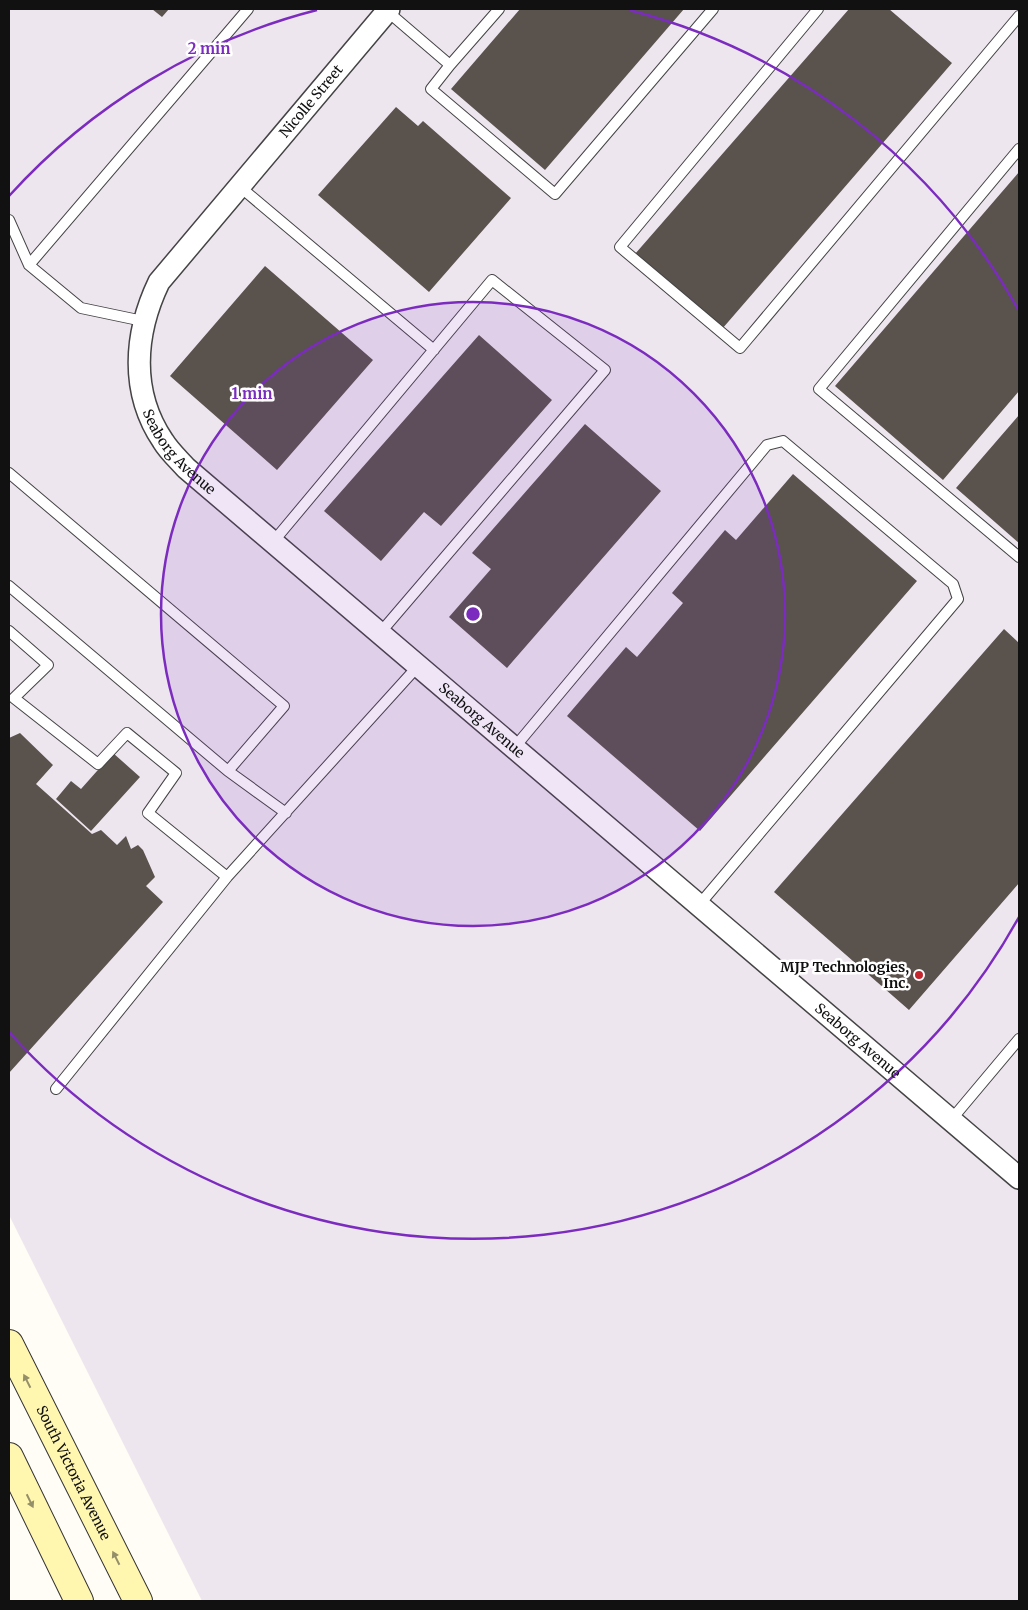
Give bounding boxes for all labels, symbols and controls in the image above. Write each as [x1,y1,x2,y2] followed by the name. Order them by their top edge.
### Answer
[188,39,230,58] text: 2 min
[275,61,347,141] street label: Nicolle Street
[232,384,272,403] text: 1 min
[139,406,219,498] street label: Seaborg Avenue
[464,605,482,623] centre of rings
[435,679,528,762] street label: Seaborg Avenue
[780,958,909,992] place label: MJP Technologies, Inc.
[913,969,925,981] marker: MJP Technologies, Inc.
[811,999,904,1082] street label: Seaborg Avenue
[23,1374,31,1388] one-way arrow
[32,1402,115,1543] street label: South Victoria Avenue
[26,1494,34,1508] one-way arrow
[112,1550,120,1565] one-way arrow

